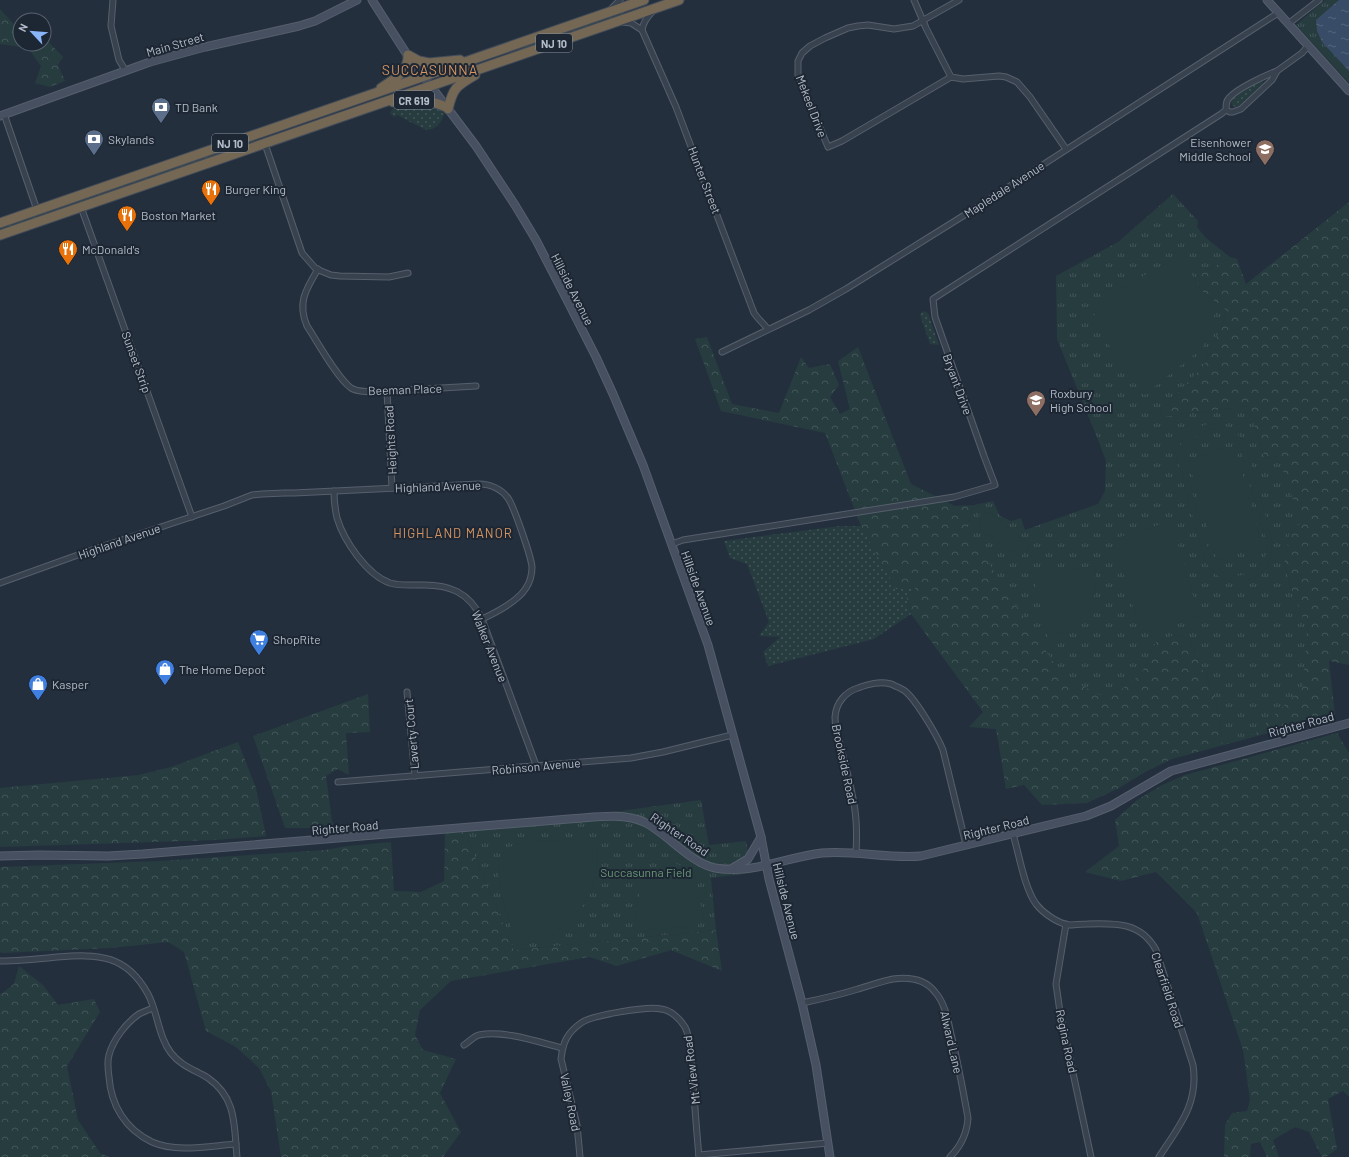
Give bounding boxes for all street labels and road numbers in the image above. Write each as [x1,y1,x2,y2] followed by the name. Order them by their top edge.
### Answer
[145,29,205,59] street label: Main Street
[536,34,572,52] road number: NJ 10
[794,73,830,139] street label: Mekeel Drive
[394,91,434,109] road number: CR 619
[212,134,248,152] road number: NJ 10
[686,144,724,216] street label: Hunter Street
[961,158,1047,220] street label: Mapledale Avenue
[549,251,597,327] street label: Hillside Avenue
[119,329,155,395] street label: Sunset Strip
[941,352,975,416] street label: Bryant Drive
[368,381,442,397] street label: Beeman Place
[381,405,399,475] street label: Heights Road
[395,478,481,494] street label: Highland Avenue
[76,520,162,562] street label: Highland Avenue
[679,549,719,627] street label: Hillside Avenue
[469,608,511,684] street label: Walker Avenue
[401,698,421,770] street label: Laverty Court
[1267,709,1335,739] street label: Righter Road
[830,723,860,805] street label: Brookside Road
[491,755,581,777] street label: Robinson Avenue
[648,809,712,859] street label: Righter Road
[962,812,1030,842] street label: Righter Road
[311,817,379,837] street label: Righter Road
[771,861,803,941] street label: Hillside Avenue
[1149,950,1187,1030] street label: Clearfield Road
[1053,1008,1081,1074] street label: Regina Road
[938,1009,966,1075] street label: Alward Lane
[680,1035,702,1105] street label: Mt View Road
[558,1072,584,1132] street label: Valley Road

